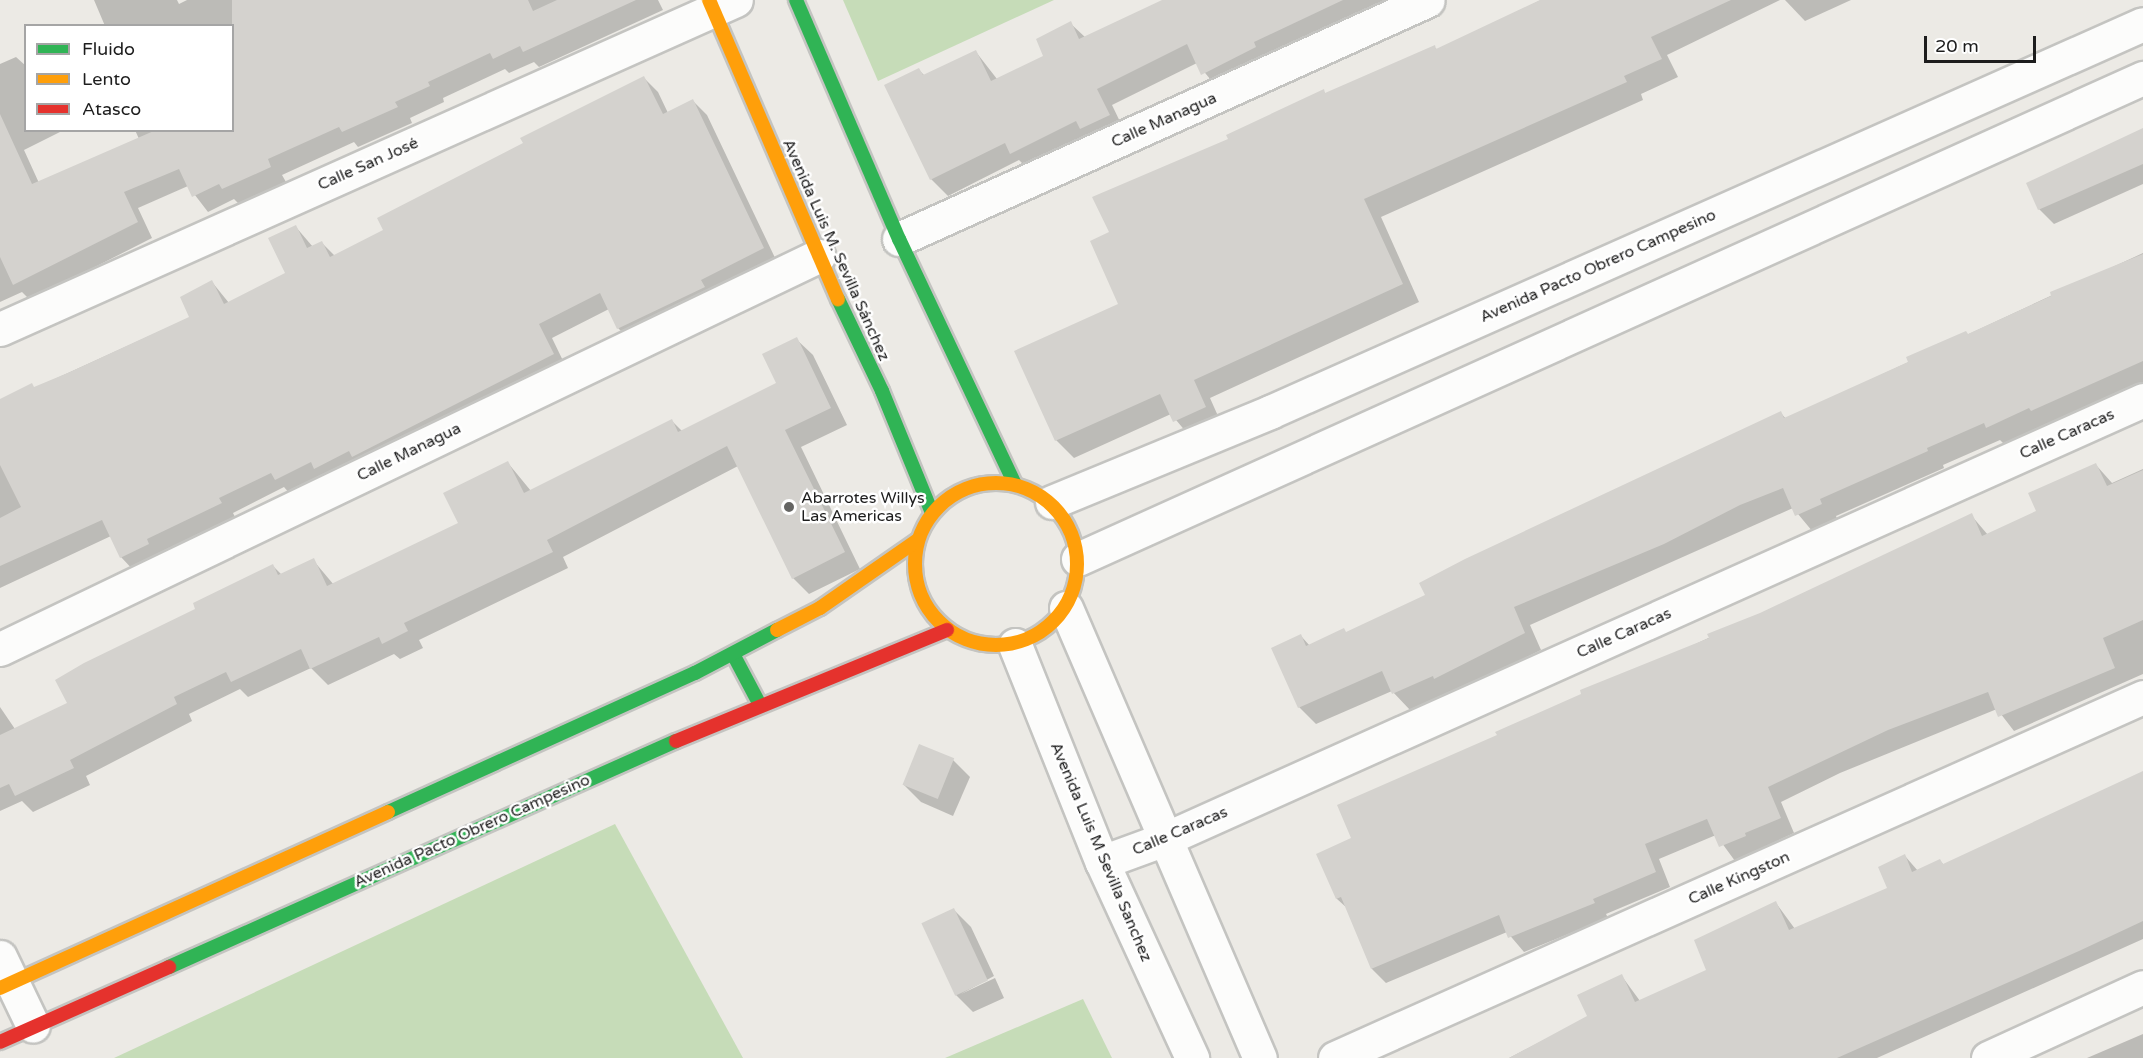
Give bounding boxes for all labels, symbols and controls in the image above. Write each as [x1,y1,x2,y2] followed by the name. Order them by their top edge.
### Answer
[24,24,234,132] legend
[1927,24,2040,62] scale bar
[1935,35,1979,57] text: 20 m
[82,38,135,60] text: Fluido
[82,68,131,90] text: Lento
[1108,88,1220,152] street label: Calle Managua
[82,98,141,120] text: Atasco
[315,133,421,195] street label: Calle San José
[778,136,894,364] street label: Avenida Luis M. Sevilla Sánchez
[1477,205,1719,327] street label: Avenida Pacto Obrero Campesino
[2017,405,2117,463] street label: Calle Caracas
[354,419,464,485] street label: Calle Managua
[801,488,925,526] place label: Abarrotes Willys Las Americas
[782,500,796,514] marker: Abarrotes Willys Las Americas
[1574,604,1674,662] street label: Calle Caracas
[1046,739,1156,965] street label: Avenida Luis M Sevilla Sanchez
[351,770,593,892] street label: Avenida Pacto Obrero Campesino
[1129,802,1231,860] street label: Calle Caracas
[1685,847,1793,909] street label: Calle Kingston

